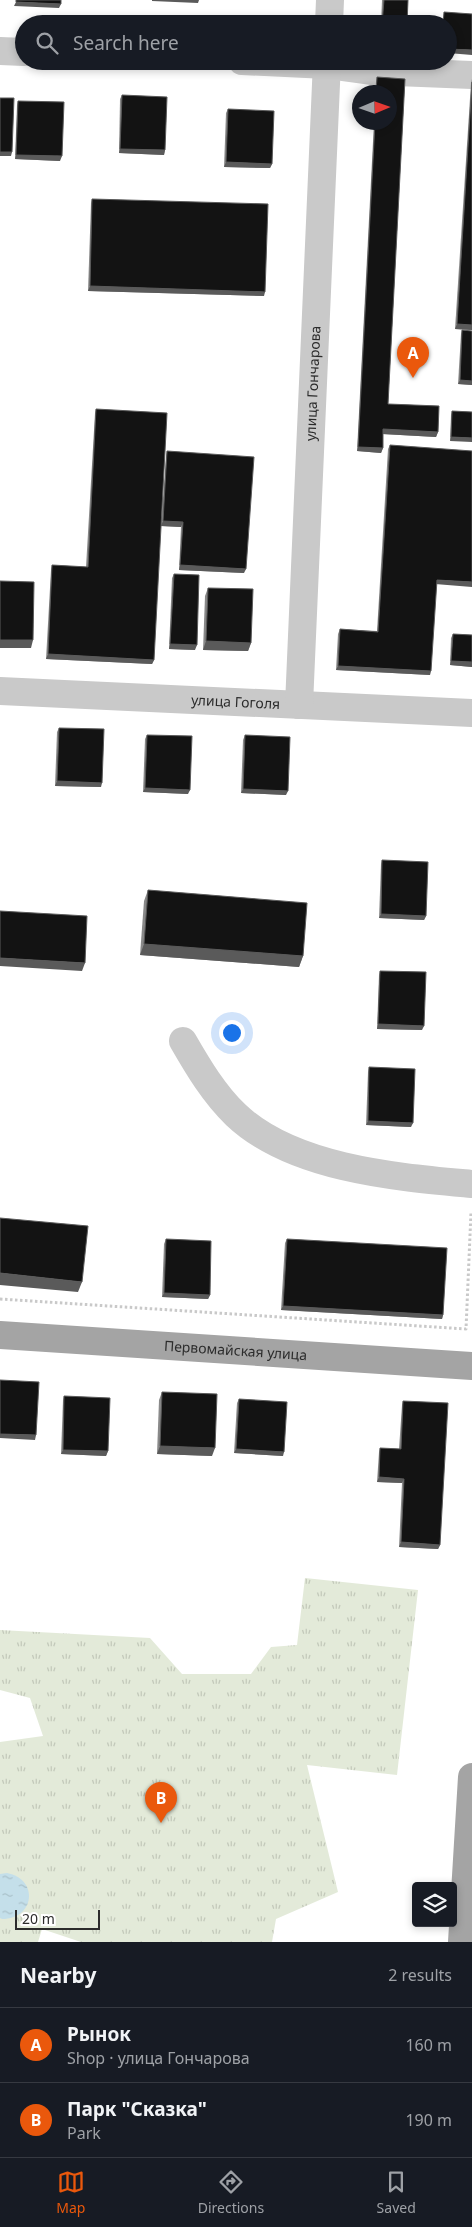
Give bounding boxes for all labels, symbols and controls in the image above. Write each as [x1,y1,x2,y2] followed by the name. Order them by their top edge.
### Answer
[15,15,457,70] search box
[33,29,61,57] icon: search
[73,30,179,56] text: Search here
[352,85,397,130] north arrow
[300,325,324,441] street label: улица Гончарова
[397,337,429,378] pin: A
[191,690,281,713] street label: улица Гоголя
[219,1020,245,1046] your location
[163,1336,308,1364] street label: Первомайская улица
[145,1782,177,1823] pin: B
[412,1882,457,1927] map controls
[412,1882,457,1927] button: layers
[15,1907,100,1930] scale bar
[22,1909,55,1928] text: 20 m
[20,1961,96,1989] text: Nearby
[388,1964,452,1986] text: 2 results
[67,2021,131,2047] text: Рынок
[30,2034,42,2056] text: A
[405,2034,452,2056] text: 160 m
[67,2047,250,2069] text: Shop · улица Гончарова
[67,2096,207,2122] text: Парк "Сказка"
[31,2109,41,2131] text: B
[405,2109,452,2131] text: 190 m
[67,2122,101,2144] text: Park
[56,2168,85,2217] tab: Map
[198,2168,264,2217] tab: Directions
[377,2168,416,2217] tab: Saved

